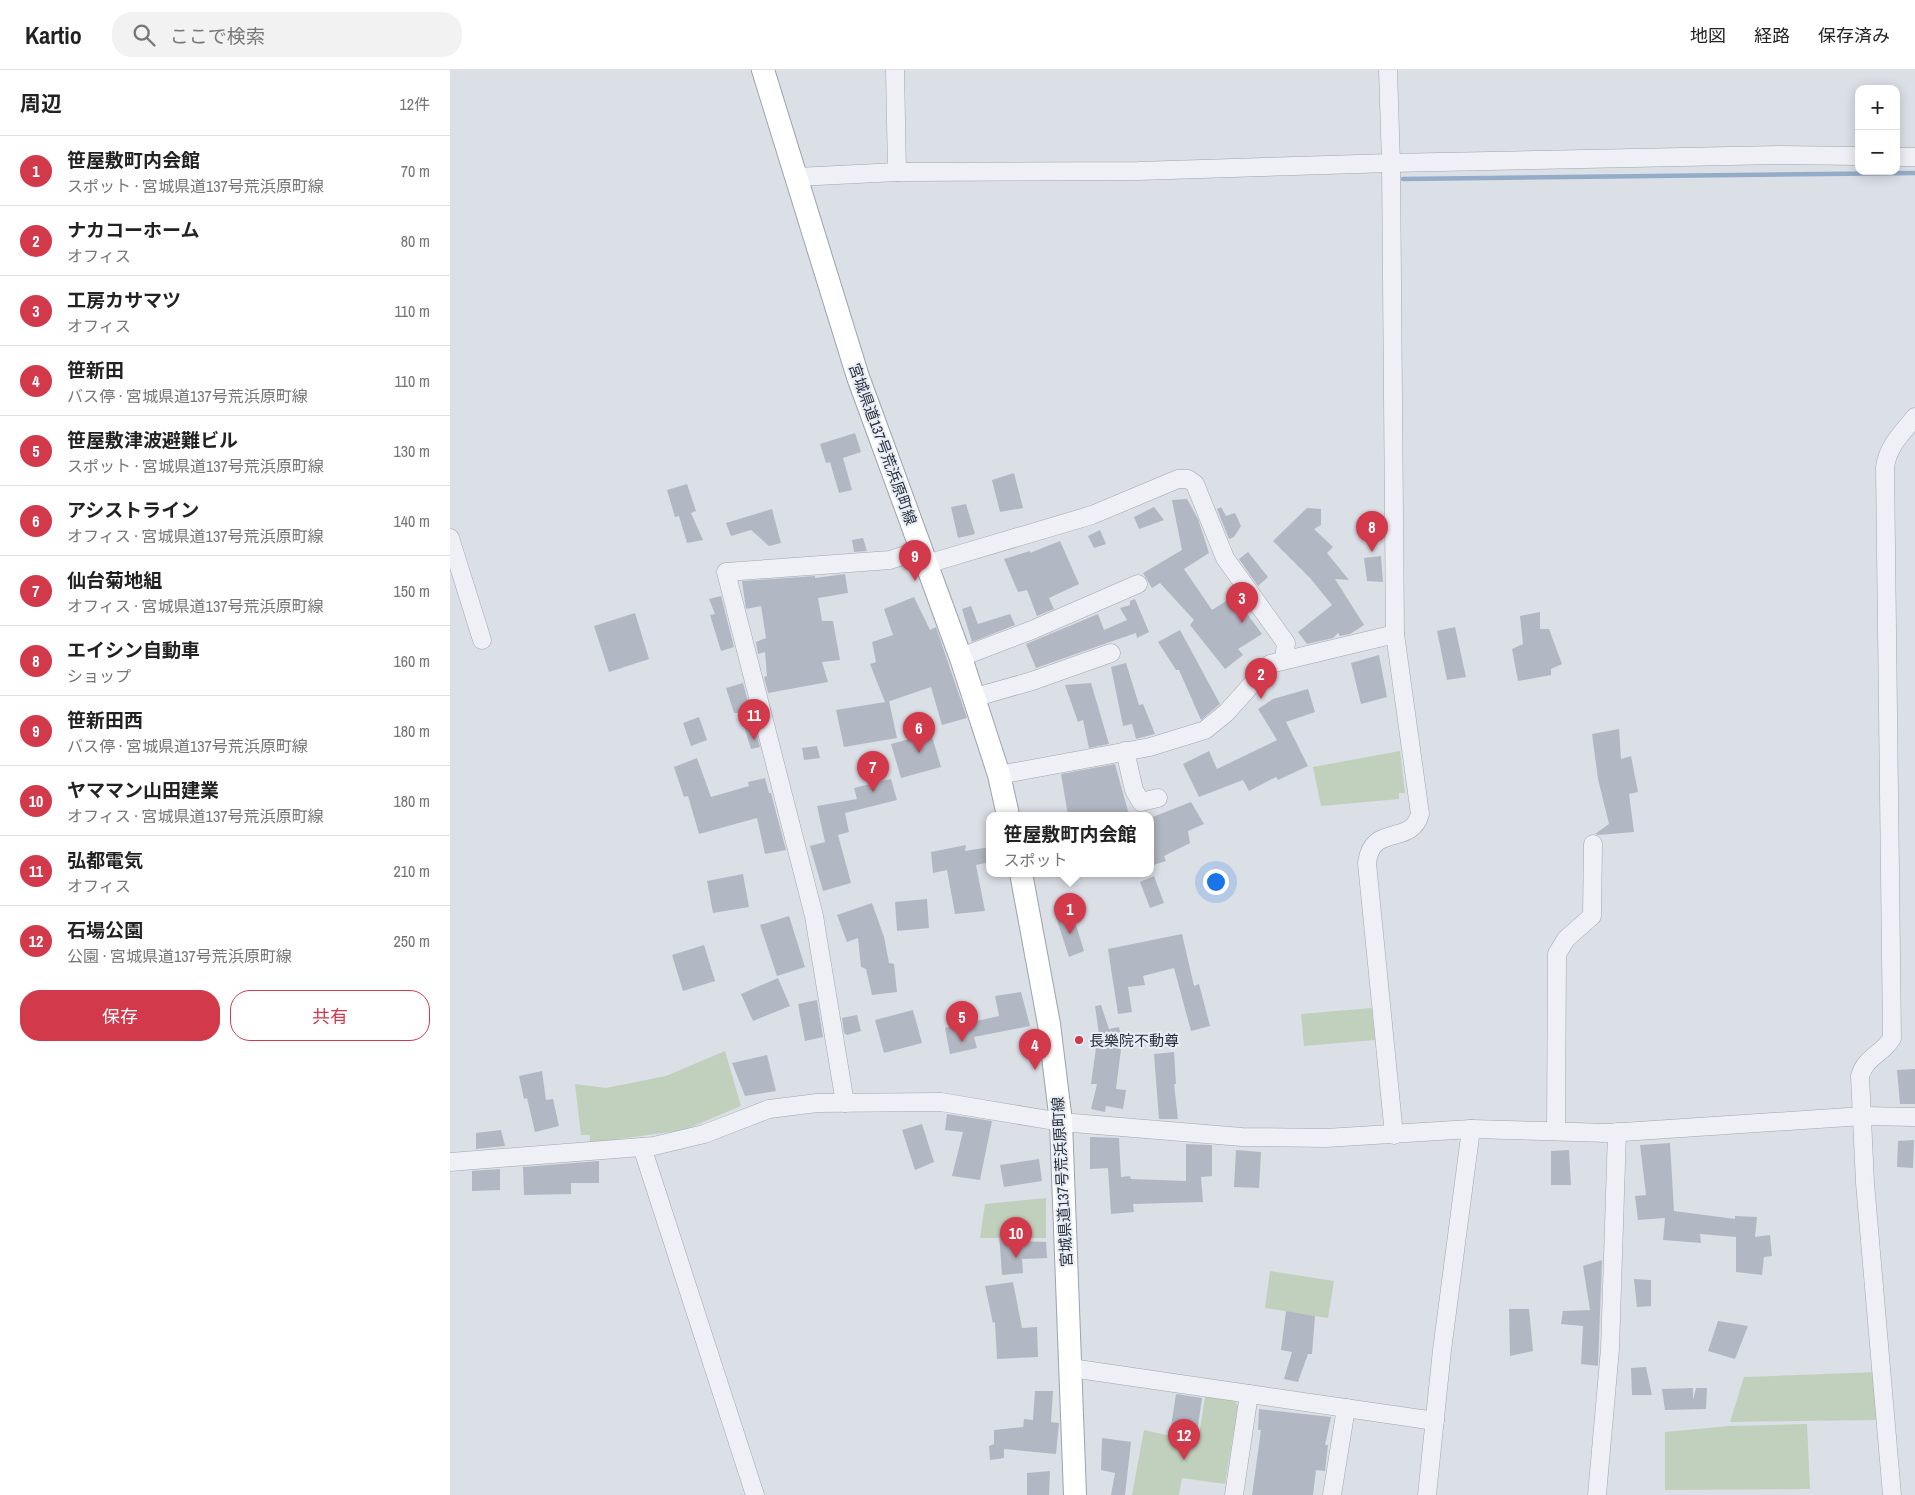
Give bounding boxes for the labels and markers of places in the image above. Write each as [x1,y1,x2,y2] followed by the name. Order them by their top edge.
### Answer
[1356,511,1388,552] pin: 8
[899,540,931,581] pin: 9
[1226,582,1258,623] pin: 3
[1245,658,1277,699] pin: 2
[738,699,770,740] pin: 11
[903,712,935,753] pin: 6
[857,751,889,792] pin: 7
[1054,893,1086,934] pin: 1
[946,1001,978,1042] pin: 5
[1019,1029,1051,1070] pin: 4
[1089,1030,1179,1051] place label: 長樂院不動尊
[1073,1034,1085,1046] marker: 長樂院不動尊
[1000,1217,1032,1258] pin: 10
[1168,1419,1200,1460] pin: 12

